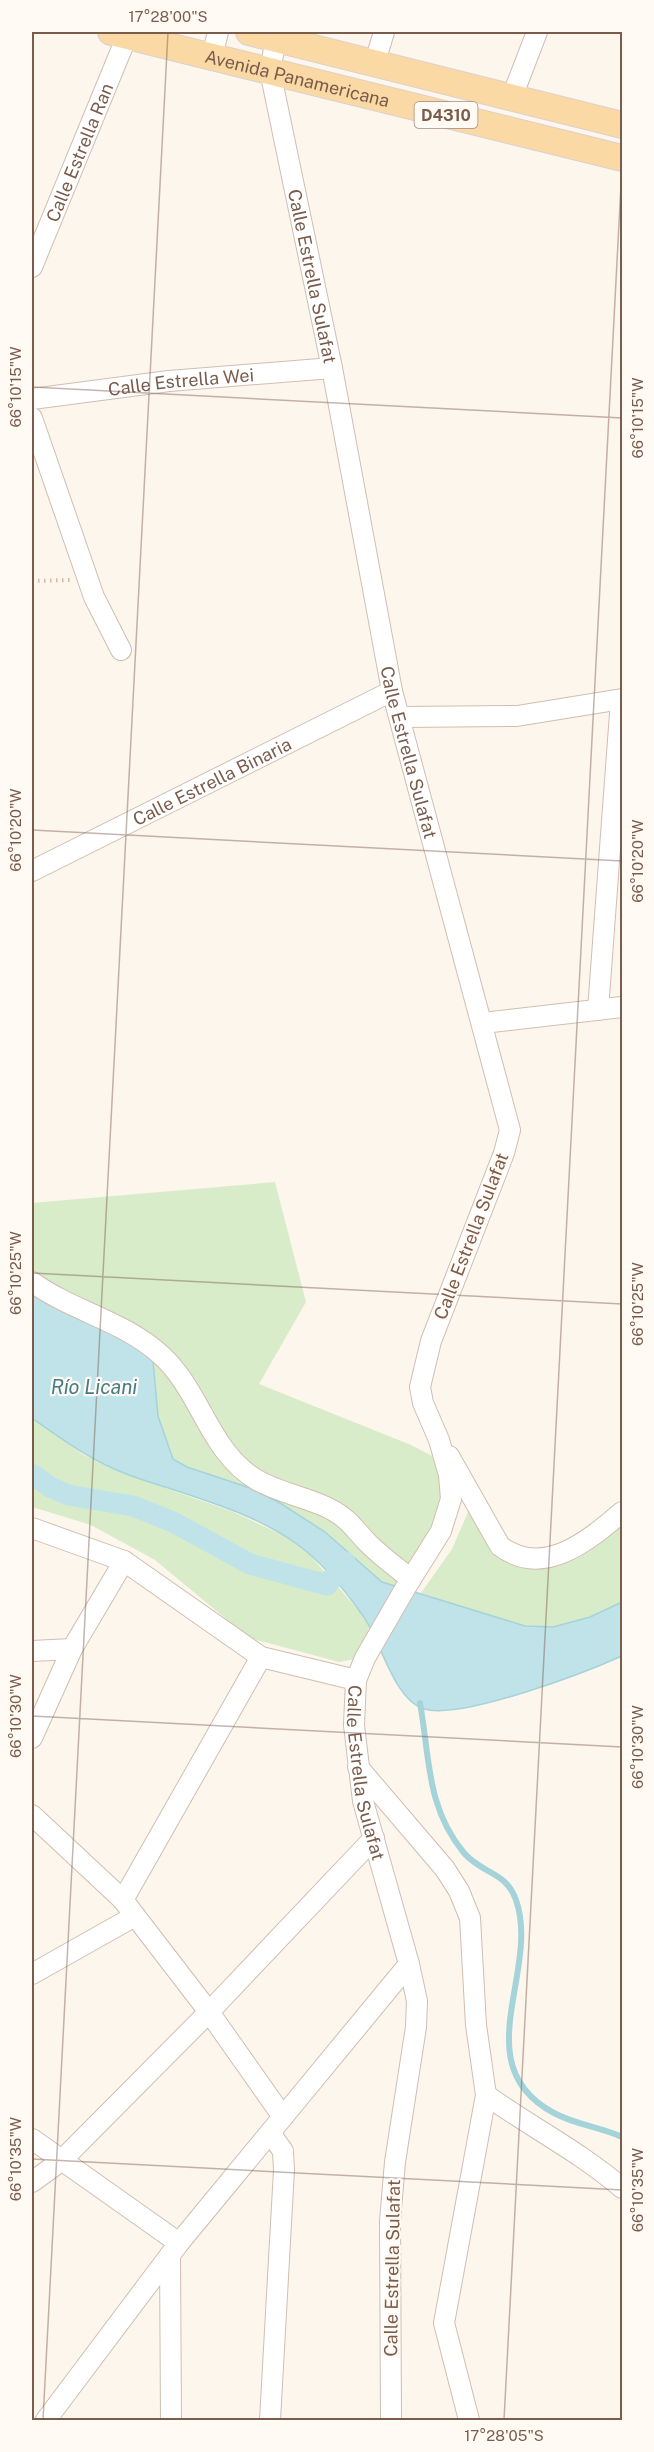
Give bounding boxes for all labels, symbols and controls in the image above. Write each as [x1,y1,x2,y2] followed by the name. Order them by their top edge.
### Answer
[128,8,208,25] text: 17°28'00"S
[203,45,392,111] street label: Avenida Panamericana
[41,80,117,225] street label: Calle Estrella Ran
[414,102,478,128] road number: D4310
[284,187,341,365] street label: Calle Estrella Sulafat
[7,347,24,427] text: 66°10'15"W
[107,364,255,399] street label: Calle Estrella Wei
[629,378,646,458] text: 66°10'15"W
[377,664,442,841] street label: Calle Estrella Sulafat
[129,733,294,829] street label: Calle Estrella Binaria
[7,788,24,872] text: 66°10'20"W
[629,819,646,903] text: 66°10'20"W
[429,1150,513,1322] street label: Calle Estrella Sulafat
[7,1231,24,1315] text: 66°10'25"W
[629,1262,646,1346] text: 66°10'25"W
[51,1375,137,1399] water label: Río Licani
[7,1674,24,1758] text: 66°10'30"W
[343,1685,390,1862] street label: Calle Estrella Sulafat
[629,1705,646,1789] text: 66°10'30"W
[7,2117,24,2201] text: 66°10'35"W
[629,2148,646,2232] text: 66°10'35"W
[380,2179,404,2357] street label: Calle Estrella Sulafat
[464,2427,544,2444] text: 17°28'05"S

